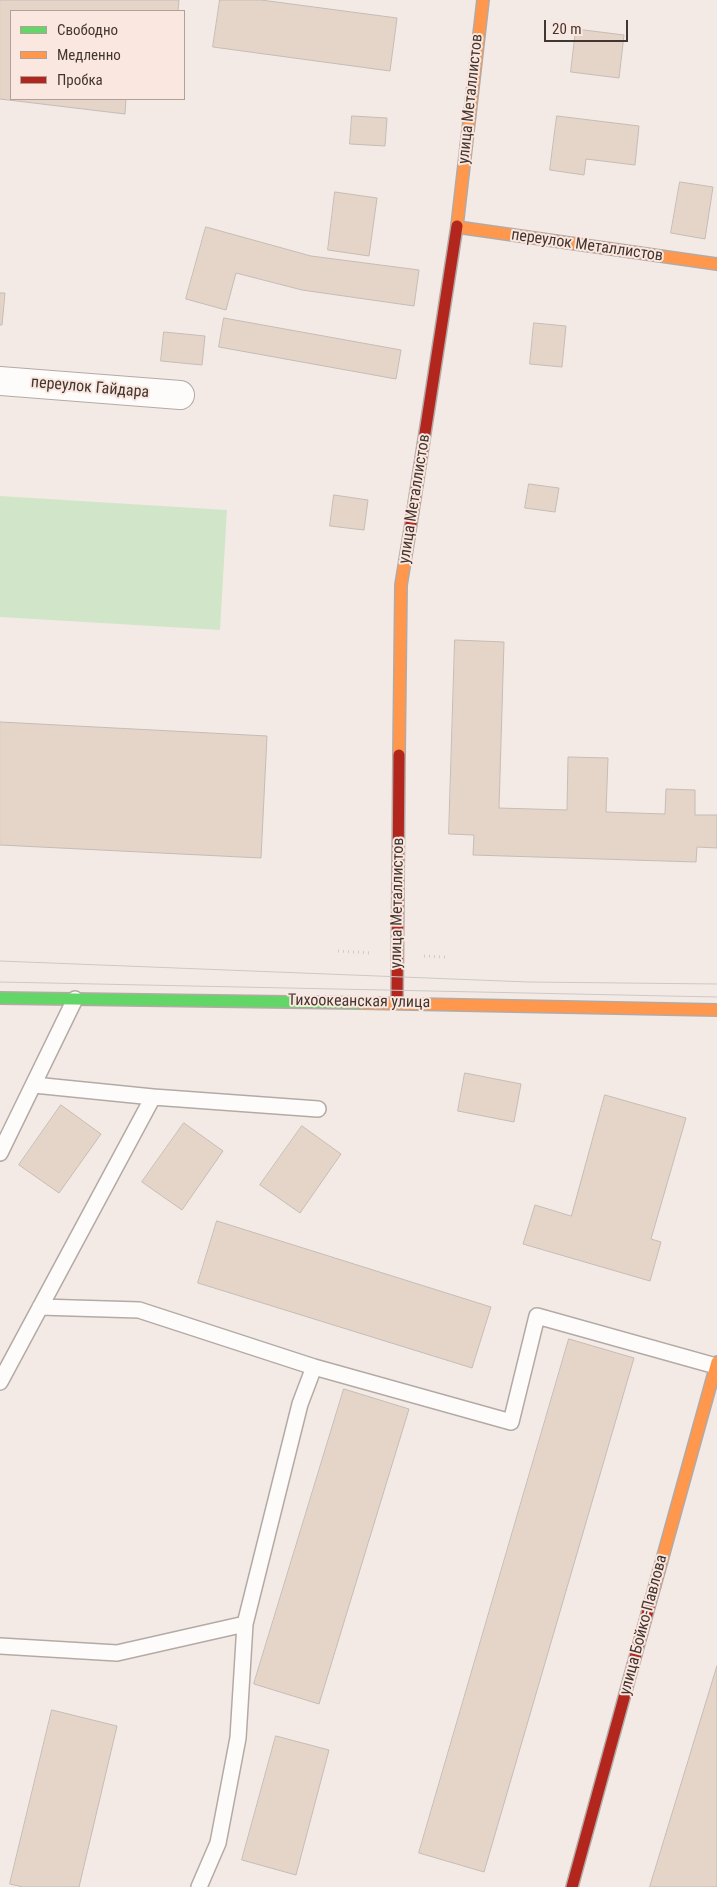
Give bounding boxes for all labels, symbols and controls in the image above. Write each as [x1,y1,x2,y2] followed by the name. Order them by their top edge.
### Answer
[10,10,185,100] legend
[547,10,631,42] scale bar
[552,20,582,38] text: 20 m
[57,21,118,39] text: Свободно
[455,33,487,165] street label: улица Металлистов
[57,46,121,64] text: Медленно
[57,71,103,89] text: Пробка
[510,226,664,266] street label: переулок Металлистов
[30,373,150,403] street label: переулок Гайдара
[395,433,435,565] street label: улица Металлистов
[387,838,409,968] street label: улица Металлистов
[288,991,430,1013] street label: Тихоокеанская улица
[616,1553,672,1697] street label: улица Бойко-Павлова

